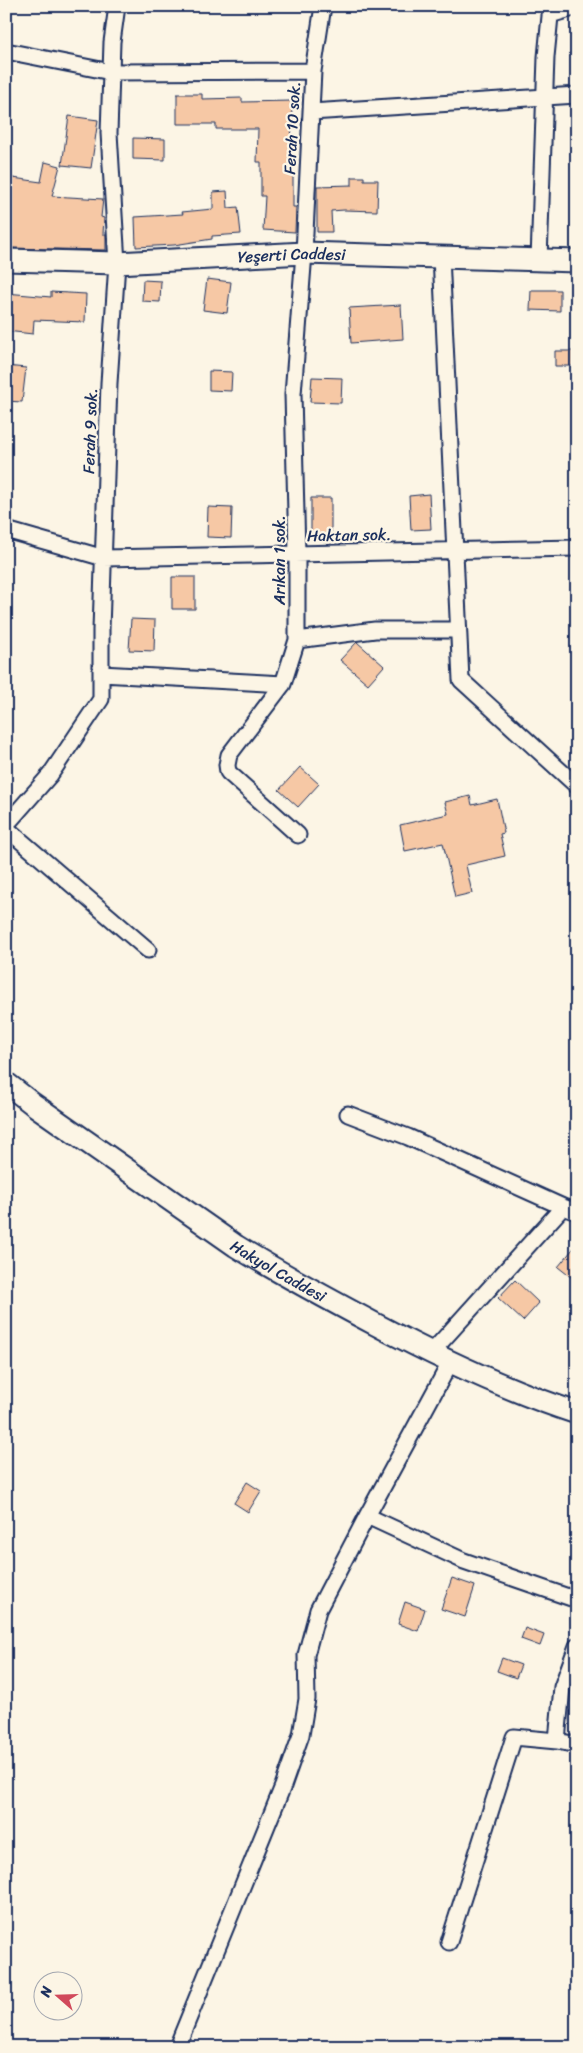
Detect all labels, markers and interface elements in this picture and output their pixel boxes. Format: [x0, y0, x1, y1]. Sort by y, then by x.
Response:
street label: Ferah 10 sok. [275, 81, 309, 175]
street label: Yeşerti Caddesi [237, 238, 347, 271]
street label: Ferah 9 sok. [74, 388, 106, 474]
street label: Arıkan 1 sok. [265, 515, 294, 606]
street label: Haktan sok. [307, 520, 391, 550]
street label: Hakyol Caddesi [224, 1231, 332, 1310]
north arrow [32, 1970, 82, 2020]
text: N [33, 1983, 60, 2001]

